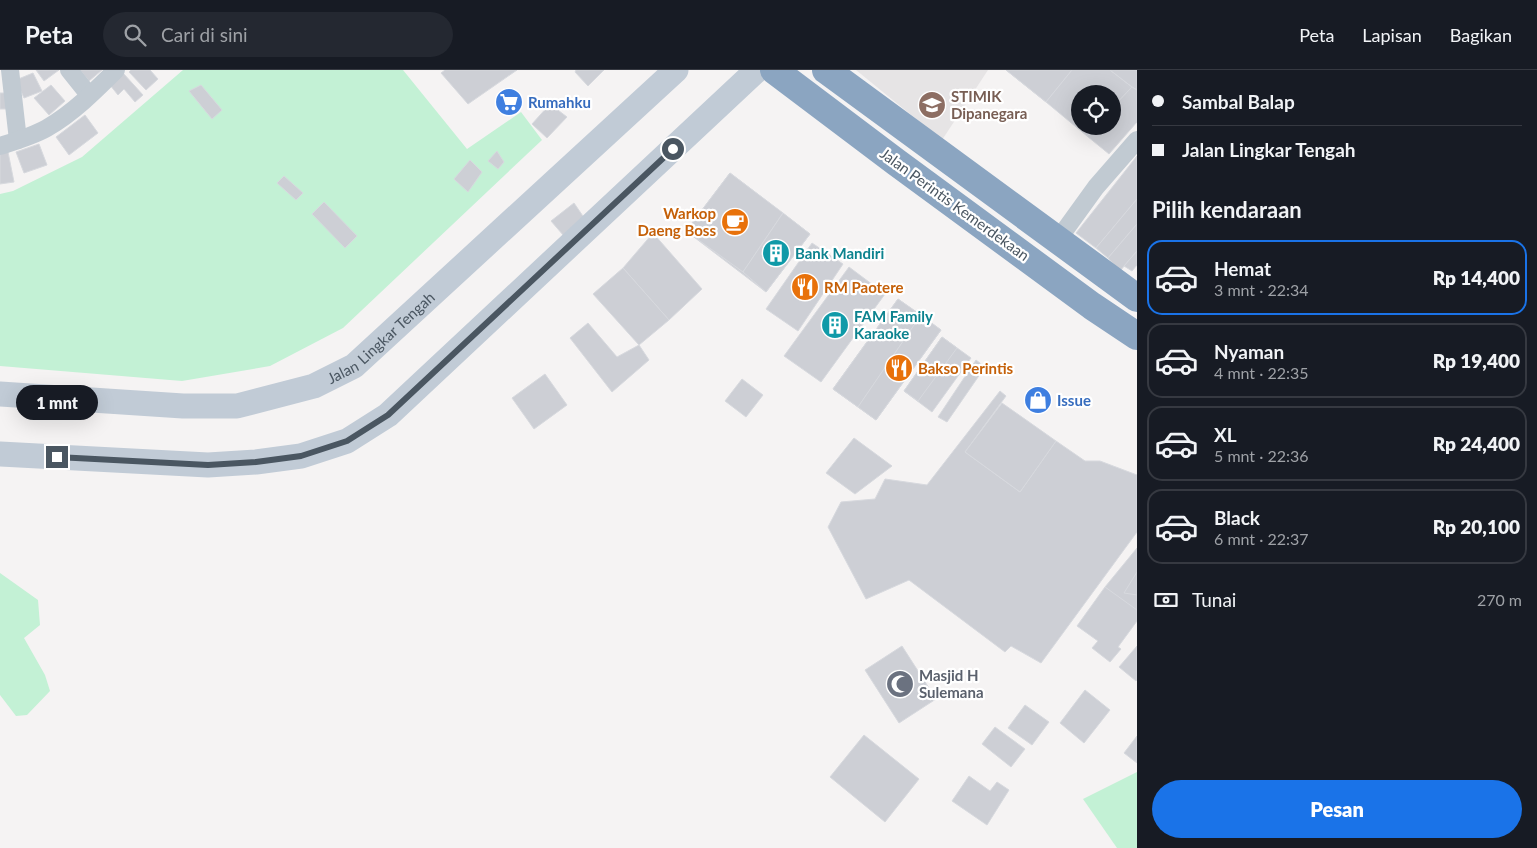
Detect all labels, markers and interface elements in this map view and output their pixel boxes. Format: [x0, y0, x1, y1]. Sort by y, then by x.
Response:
search box [103, 12, 453, 57]
text: Peta [25, 20, 73, 49]
icon: search [121, 21, 149, 49]
text: Cari di sini [161, 23, 248, 46]
text: Peta [1299, 24, 1334, 46]
text: Lapisan [1362, 24, 1422, 46]
text: Bagikan [1450, 24, 1512, 46]
map controls [1071, 85, 1121, 135]
button: locate [1071, 85, 1121, 135]
supermarket icon: Rumahku [494, 87, 524, 117]
place label: STIMIK Dipanegara [951, 87, 1027, 122]
school or university icon: STIMIK Dipanegara [917, 90, 947, 120]
text: Sambal Balap [1182, 90, 1295, 113]
place label: Rumahku [528, 93, 591, 111]
route start [662, 138, 684, 160]
text: Jalan Lingkar Tengah [1182, 138, 1356, 161]
street label: Jalan Perintis Kemerdekaan [877, 144, 1033, 264]
text: Pilih kendaraan [1152, 196, 1302, 223]
place label: Warkop Daeng Boss [638, 204, 716, 239]
cafe icon: Warkop Daeng Boss [720, 207, 750, 237]
building icon: Bank Mandiri [761, 238, 791, 268]
place label: Bank Mandiri [795, 244, 884, 262]
icon: car [1154, 255, 1199, 300]
text: Hemat [1214, 257, 1271, 280]
text: Rp 14,400 [1433, 266, 1520, 289]
restaurant icon: RM Paotere [790, 272, 820, 302]
place label: RM Paotere [824, 278, 904, 296]
text: 3 mnt · 22:34 [1214, 280, 1309, 299]
street label: Jalan Lingkar Tengah [324, 288, 438, 387]
place label: FAM Family Karaoke [854, 307, 933, 342]
building icon: FAM Family Karaoke [820, 310, 850, 340]
icon: car [1154, 338, 1199, 383]
text: Nyaman [1214, 340, 1284, 363]
text: Rp 19,400 [1433, 349, 1520, 372]
restaurant icon: Bakso Perintis [884, 353, 914, 383]
place label: Bakso Perintis [918, 359, 1014, 377]
text: 4 mnt · 22:35 [1214, 363, 1309, 382]
callout: 1 mnt [16, 384, 98, 420]
shop icon: Issue [1023, 385, 1053, 415]
place label: Issue [1057, 391, 1091, 409]
text: 1 mnt [36, 393, 78, 412]
icon: car [1154, 421, 1199, 466]
text: XL [1214, 423, 1237, 446]
text: Rp 24,400 [1433, 432, 1520, 455]
route end [46, 446, 68, 468]
text: 5 mnt · 22:36 [1214, 446, 1309, 465]
icon: car [1154, 504, 1199, 549]
text: Black [1214, 506, 1260, 529]
text: Rp 20,100 [1433, 515, 1520, 538]
text: 6 mnt · 22:37 [1214, 529, 1309, 548]
icon: cash [1152, 586, 1180, 614]
text: Tunai [1192, 588, 1236, 611]
text: 270 m [1477, 590, 1522, 609]
place label: Masjid H Sulemana [919, 666, 984, 701]
mosque icon: Masjid H Sulemana [885, 669, 915, 699]
button: Pesan [1152, 780, 1522, 838]

